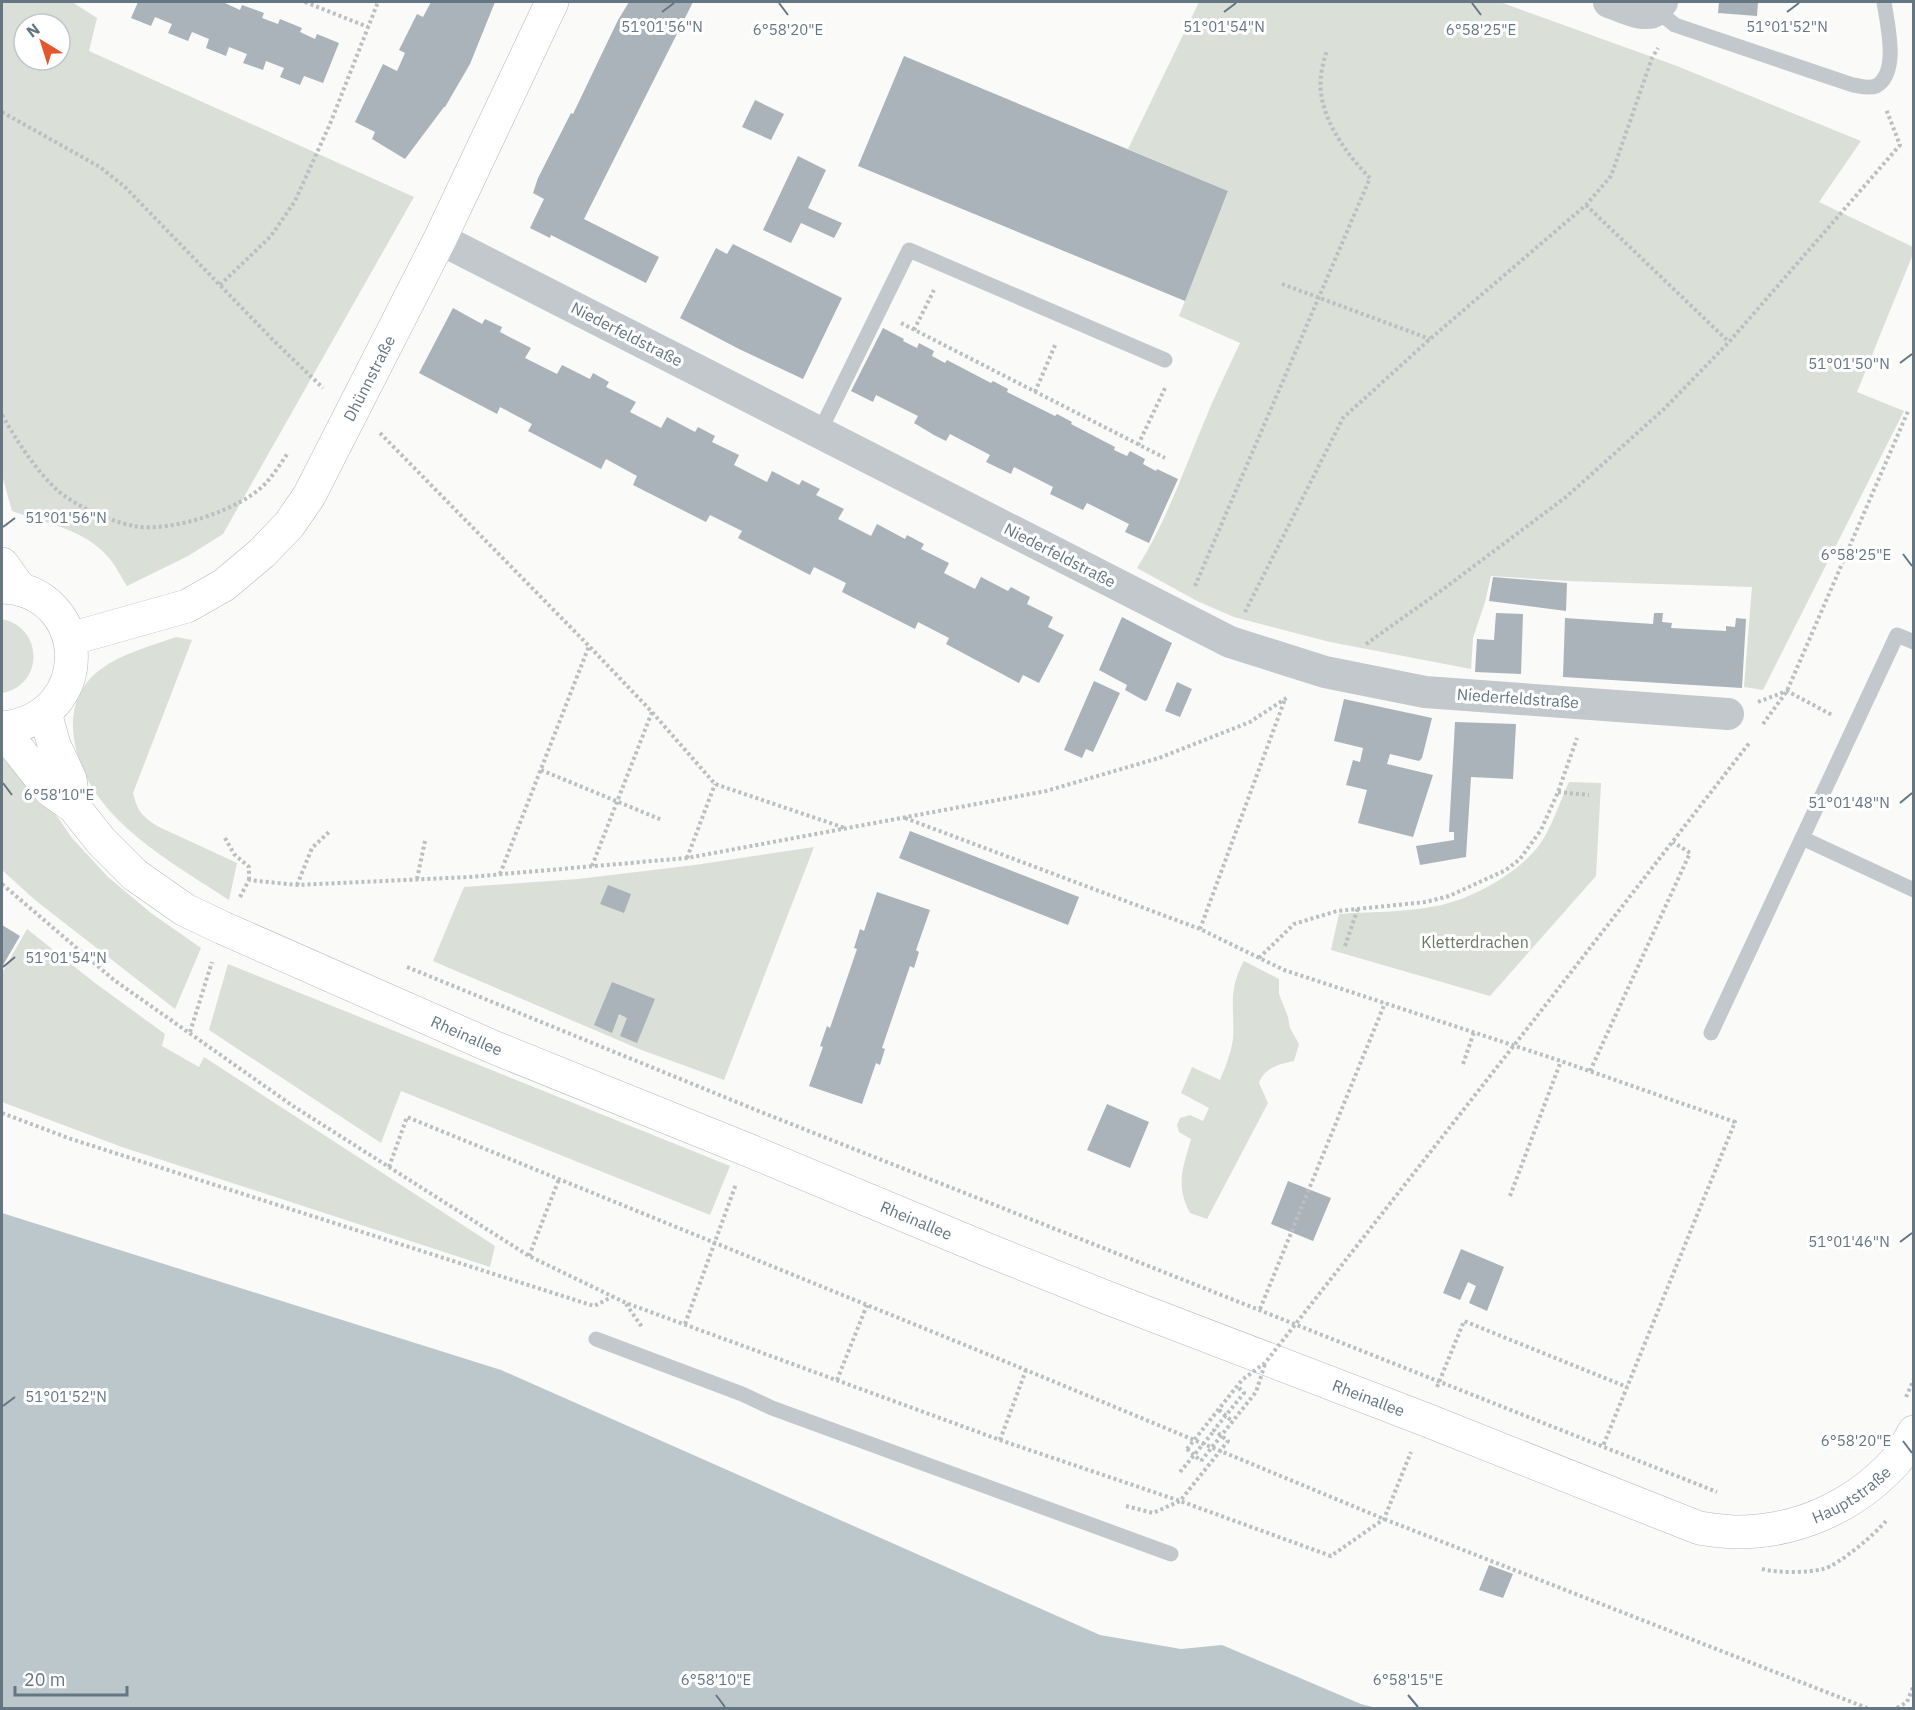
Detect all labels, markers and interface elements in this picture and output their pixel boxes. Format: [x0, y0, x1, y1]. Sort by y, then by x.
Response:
north arrow [12, 12, 72, 72]
text: 51°01'56"N [621, 17, 703, 36]
text: 51°01'54"N [1183, 17, 1265, 36]
text: 51°01'52"N [1746, 17, 1828, 36]
text: N [22, 19, 43, 42]
text: 6°58'20"E [753, 20, 823, 39]
text: 6°58'25"E [1446, 20, 1516, 39]
street label: Niederfeldstraße [568, 297, 686, 371]
street label: Dhünnstraße [339, 332, 399, 425]
text: 51°01'50"N [1808, 354, 1890, 373]
text: 51°01'56"N [25, 508, 107, 527]
street label: Niederfeldstraße [1001, 518, 1119, 592]
text: 6°58'25"E [1821, 545, 1891, 564]
street label: Niederfeldstraße [1456, 684, 1580, 712]
text: 6°58'10"E [24, 785, 94, 804]
text: 51°01'48"N [1808, 793, 1890, 812]
park label: Kletterdrachen [1421, 932, 1529, 952]
text: 51°01'54"N [25, 948, 107, 967]
street label: Rheinallee [428, 1011, 506, 1060]
street label: Rheinallee [877, 1196, 955, 1244]
text: 51°01'46"N [1808, 1232, 1890, 1251]
street label: Rheinallee [1330, 1375, 1408, 1421]
text: 51°01'52"N [25, 1387, 107, 1406]
text: 6°58'20"E [1821, 1431, 1891, 1450]
street label: Hauptstraße [1809, 1462, 1895, 1527]
scale bar [15, 1659, 128, 1697]
text: 20 m [24, 1668, 66, 1691]
text: 6°58'10"E [681, 1670, 751, 1689]
text: 6°58'15"E [1373, 1670, 1443, 1689]

